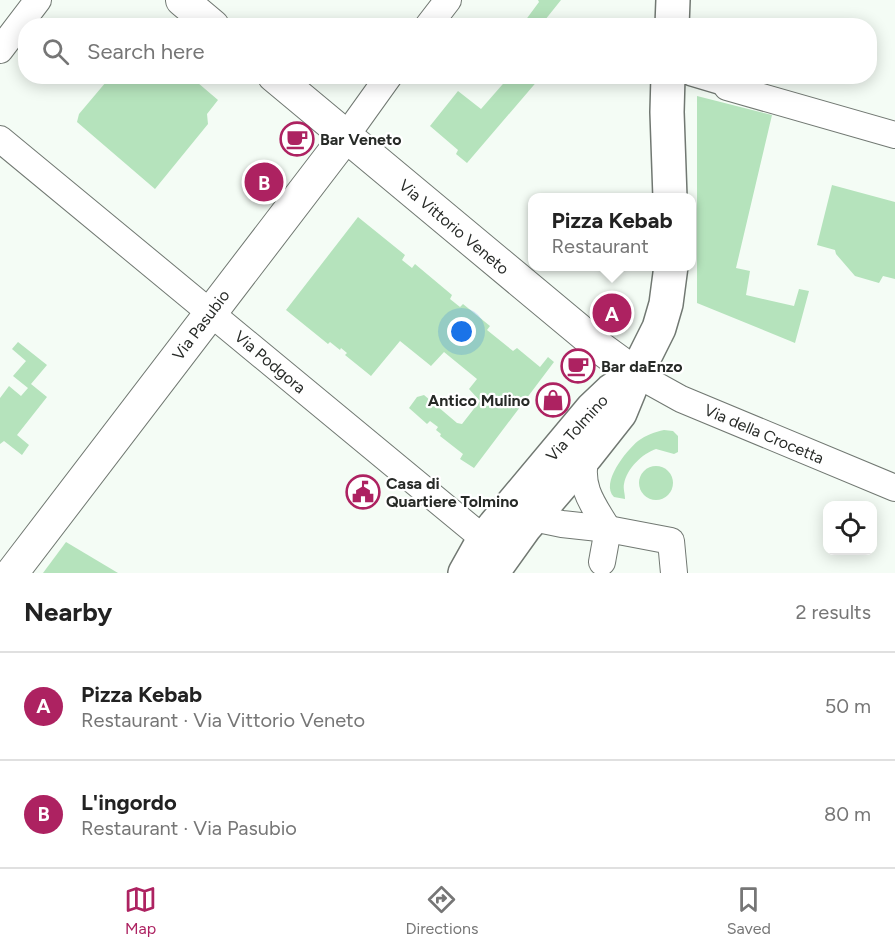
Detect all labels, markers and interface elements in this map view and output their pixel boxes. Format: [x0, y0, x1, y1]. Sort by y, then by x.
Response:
search box [18, 18, 877, 84]
icon: search [39, 35, 72, 68]
text: Search here [87, 38, 205, 65]
cafe icon: Bar Veneto [279, 121, 315, 157]
place label: Bar Veneto [320, 130, 402, 149]
pin: B [244, 160, 284, 204]
street label: Via Vittorio Veneto [395, 176, 513, 278]
popup [528, 193, 696, 271]
text: Pizza Kebab [551, 207, 673, 234]
text: Restaurant [551, 234, 649, 258]
street label: Via Pasubio [168, 286, 234, 364]
pin: A [592, 290, 632, 336]
your location [447, 317, 476, 346]
street label: Via Podgora [231, 327, 309, 397]
cafe icon: Bar daEnzo [560, 348, 596, 384]
place label: Bar daEnzo [601, 357, 683, 376]
shop icon: Antico Mulino [535, 382, 571, 418]
place label: Antico Mulino [428, 391, 530, 410]
street label: Via Tolmino [542, 391, 612, 465]
street label: Via della Crocetta [701, 400, 827, 468]
public building icon: Casa di Quartiere Tolmino [345, 474, 381, 510]
place label: Casa di Quartiere Tolmino [386, 474, 519, 511]
map controls [823, 501, 877, 555]
button: locate [823, 501, 877, 555]
text: Nearby [24, 596, 112, 628]
text: 2 results [795, 600, 871, 624]
text: Pizza Kebab [81, 681, 202, 708]
text: A [36, 694, 51, 718]
text: 50 m [825, 694, 871, 718]
text: Restaurant · Via Vittorio Veneto [81, 708, 365, 732]
text: L'ingordo [81, 789, 177, 816]
text: B [37, 802, 50, 826]
text: 80 m [824, 802, 871, 826]
text: Restaurant · Via Pasubio [81, 816, 297, 840]
tab: Map [124, 883, 157, 938]
tab: Directions [405, 883, 478, 938]
tab: Saved [727, 883, 771, 938]

